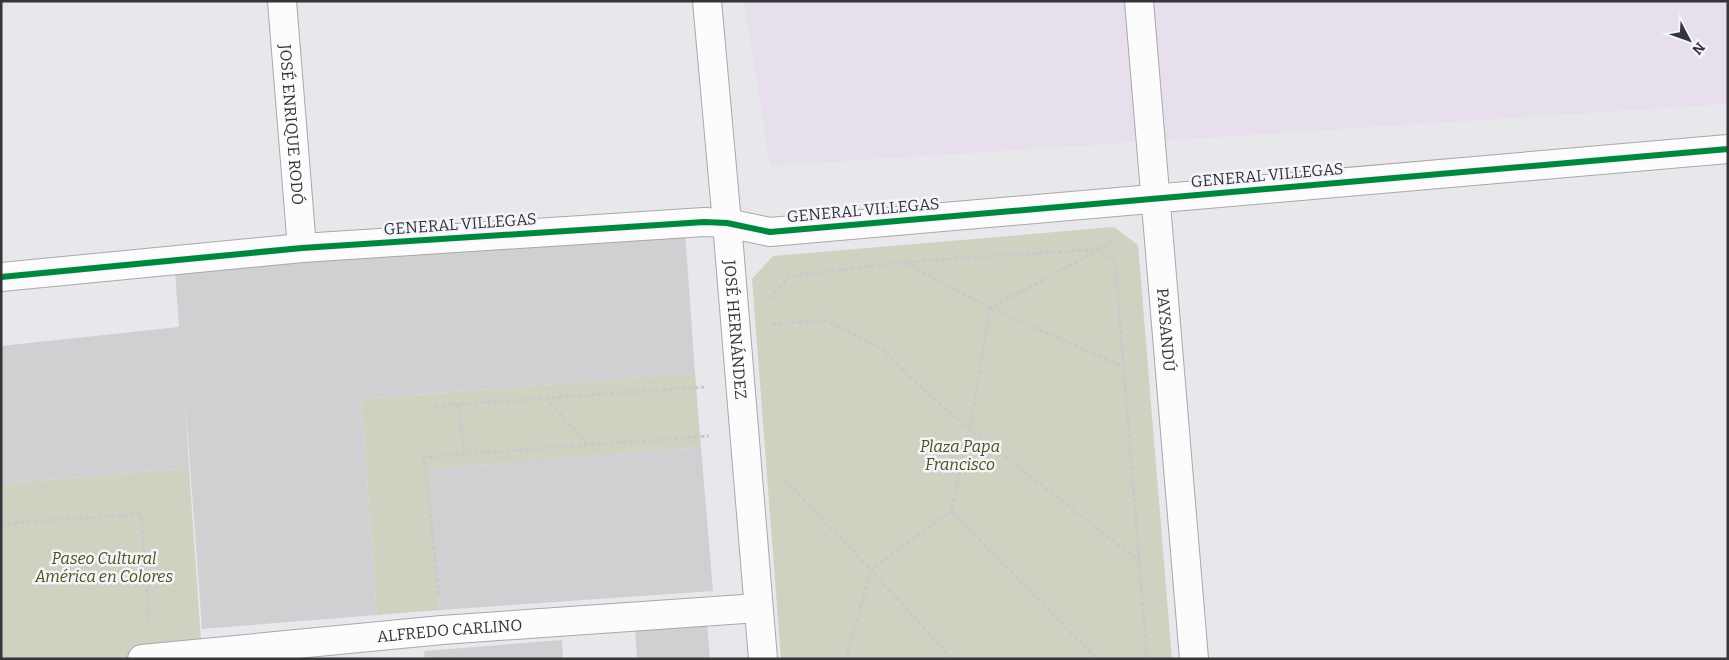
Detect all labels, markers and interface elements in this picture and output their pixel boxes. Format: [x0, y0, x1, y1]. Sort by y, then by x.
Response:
north arrow [1664, 15, 1714, 65]
text: N [1688, 39, 1708, 58]
street label: JOSÉ ENRIQUE RODÓ [276, 43, 309, 206]
street label: GENERAL VILLEGAS [1190, 159, 1344, 191]
street label: GENERAL VILLEGAS [786, 194, 940, 226]
street label: GENERAL VILLEGAS [383, 209, 537, 239]
street label: JOSÉ HERNÁNDEZ [721, 258, 751, 400]
street label: PAYSANDÚ [1154, 287, 1180, 373]
park label: Plaza Papa Francisco [920, 437, 1000, 474]
park label: Paseo Cultural América en Colores [34, 549, 173, 586]
street label: ALFREDO CARLINO [376, 615, 523, 646]

